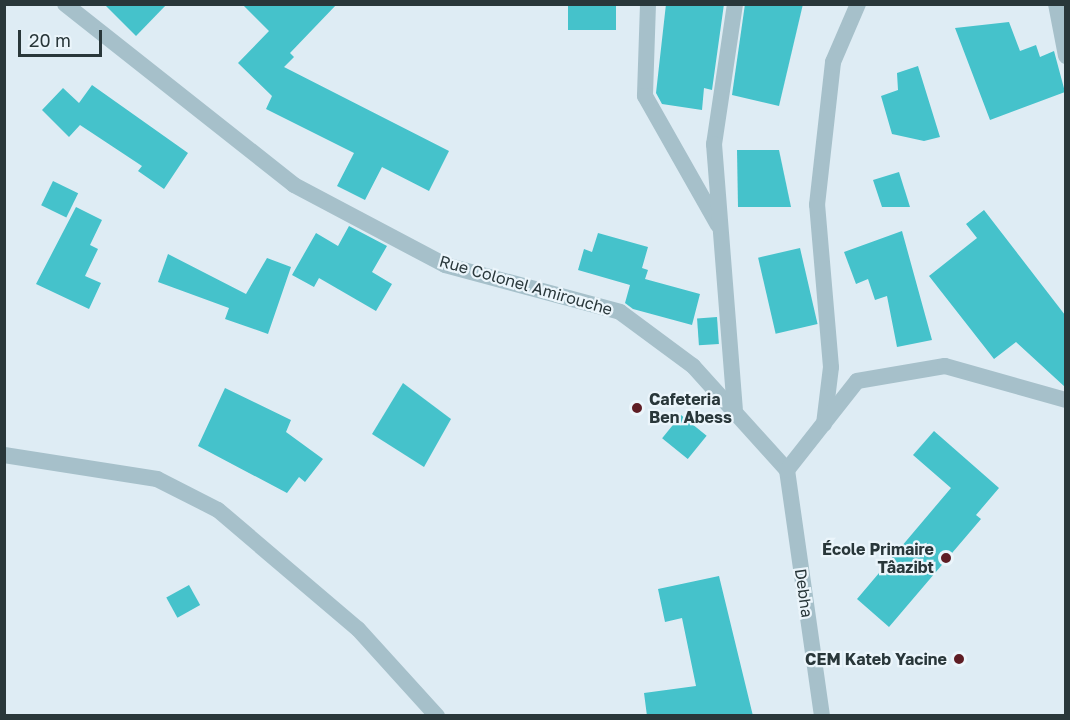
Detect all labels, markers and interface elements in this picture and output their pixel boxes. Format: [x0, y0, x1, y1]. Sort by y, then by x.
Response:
scale bar [21, 18, 105, 56]
text: 20 m [29, 29, 71, 51]
street label: Rue Colonel Amirouche [437, 251, 615, 319]
place label: Cafeteria Ben Abess [649, 389, 732, 427]
marker: Cafeteria Ben Abess [630, 401, 644, 415]
place label: École Primaire Tâazibt [822, 539, 934, 577]
marker: École Primaire Tâazibt [939, 551, 953, 565]
street label: Debha [791, 567, 817, 619]
place label: CEM Kateb Yacine [805, 649, 947, 669]
marker: CEM Kateb Yacine [952, 652, 966, 666]

